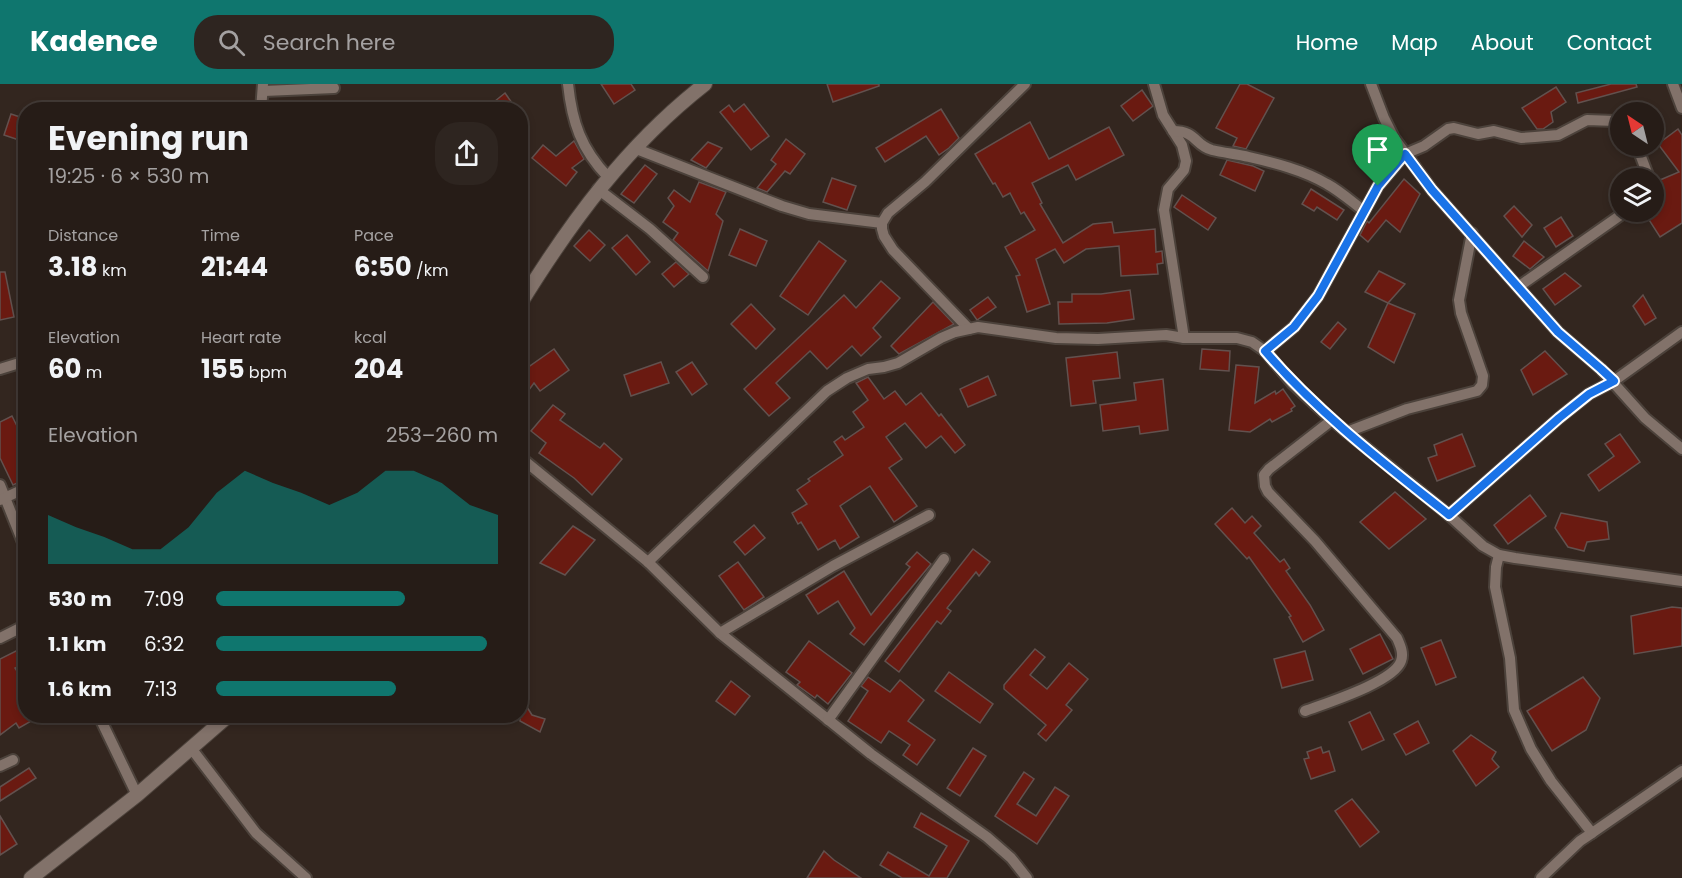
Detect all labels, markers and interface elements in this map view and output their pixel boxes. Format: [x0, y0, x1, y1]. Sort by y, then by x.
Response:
search box [194, 15, 614, 69]
text: Kadence [30, 22, 158, 61]
icon: search [215, 26, 248, 59]
text: Search here [263, 27, 395, 58]
text: Home [1296, 28, 1358, 57]
text: Map [1391, 28, 1438, 57]
text: About [1471, 28, 1534, 57]
text: Contact [1567, 28, 1652, 57]
north arrow [1610, 102, 1664, 156]
map controls [1610, 102, 1664, 222]
text: Evening run [48, 115, 249, 162]
button: share [435, 122, 498, 185]
pin [1352, 124, 1403, 186]
icon: arrive [1361, 133, 1394, 166]
text: 19:25 · 6 × 530 m [48, 162, 209, 190]
button: layers [1610, 168, 1664, 222]
text: Distance [48, 224, 118, 247]
text: Time [201, 224, 240, 247]
text: Pace [354, 224, 394, 247]
text: 3.18 [48, 249, 98, 285]
text: 21:44 [201, 249, 268, 285]
text: 6:50 [354, 249, 412, 285]
text: km [98, 259, 127, 282]
text: /km [412, 259, 448, 282]
text: Elevation [48, 326, 120, 349]
text: Heart rate [201, 326, 281, 349]
text: kcal [354, 326, 387, 349]
text: 60 [48, 351, 82, 387]
text: 155 [201, 351, 245, 387]
text: 204 [354, 351, 403, 387]
text: m [82, 361, 102, 384]
text: bpm [245, 361, 287, 384]
text: Elevation [48, 421, 138, 449]
text: 253–260 m [386, 421, 498, 449]
text: 530 m [48, 585, 112, 613]
text: 7:09 [144, 585, 184, 613]
text: 1.1 km [48, 630, 106, 658]
text: 6:32 [144, 630, 184, 658]
text: 1.6 km [48, 675, 112, 703]
text: 7:13 [144, 675, 177, 703]

